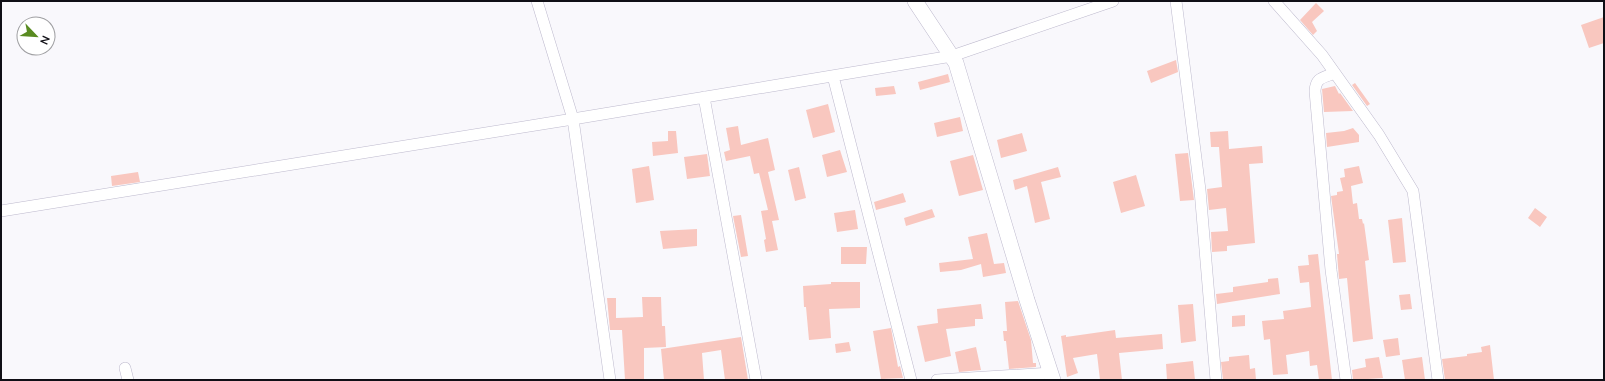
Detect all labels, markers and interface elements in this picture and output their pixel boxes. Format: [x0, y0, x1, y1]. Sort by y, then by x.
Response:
north arrow [16, 16, 56, 56]
text: N [37, 34, 53, 47]

